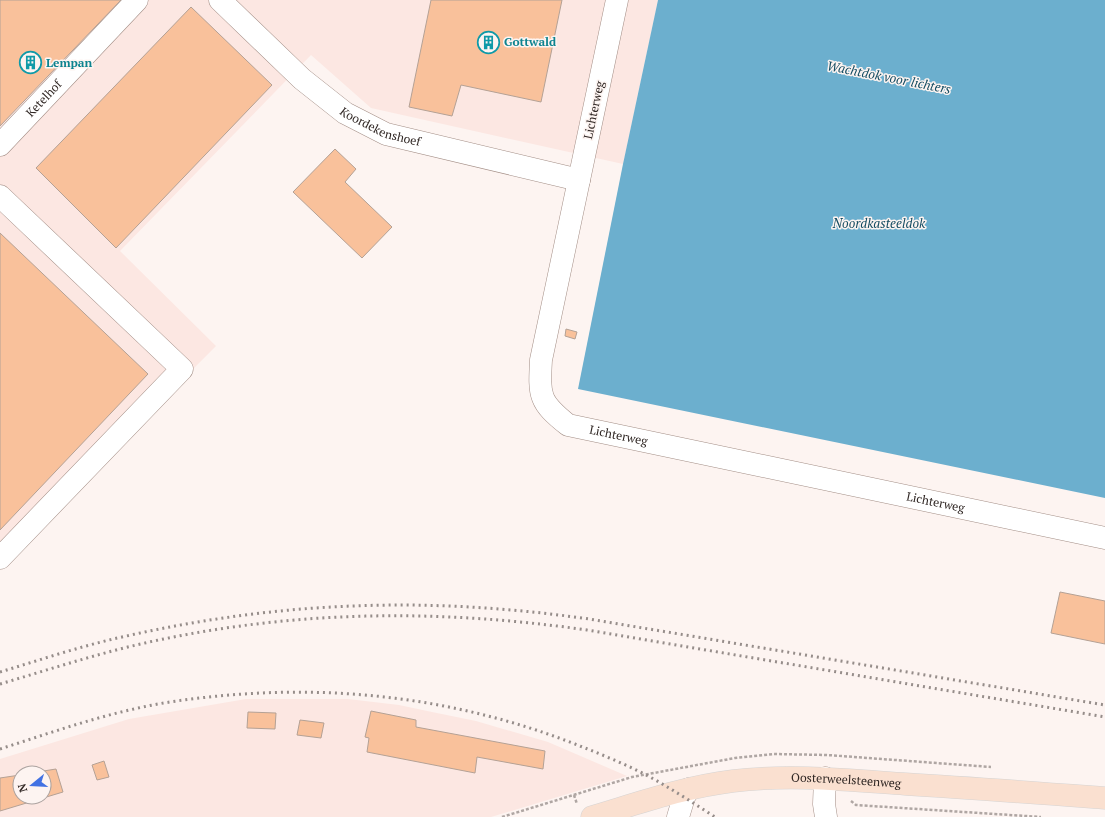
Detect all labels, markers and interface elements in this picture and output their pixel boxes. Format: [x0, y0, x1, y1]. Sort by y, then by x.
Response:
building icon: Gottwald [475, 29, 501, 55]
place label: Gottwald [504, 34, 557, 49]
building icon: Lempan [17, 50, 43, 76]
place label: Lempan [46, 55, 93, 70]
water label: Wachtdok voor lichters [825, 56, 953, 98]
street label: Ketelhof [23, 76, 65, 120]
street label: Lichterweg [580, 79, 607, 140]
street label: Koordekenshoef [337, 104, 423, 149]
water label: Noordkasteeldok [832, 214, 926, 232]
street label: Lichterweg [588, 422, 650, 449]
street label: Lichterweg [905, 488, 967, 515]
north arrow [12, 765, 52, 805]
street label: Oosterweelsteenweg [791, 770, 902, 791]
text: N [14, 781, 30, 794]

